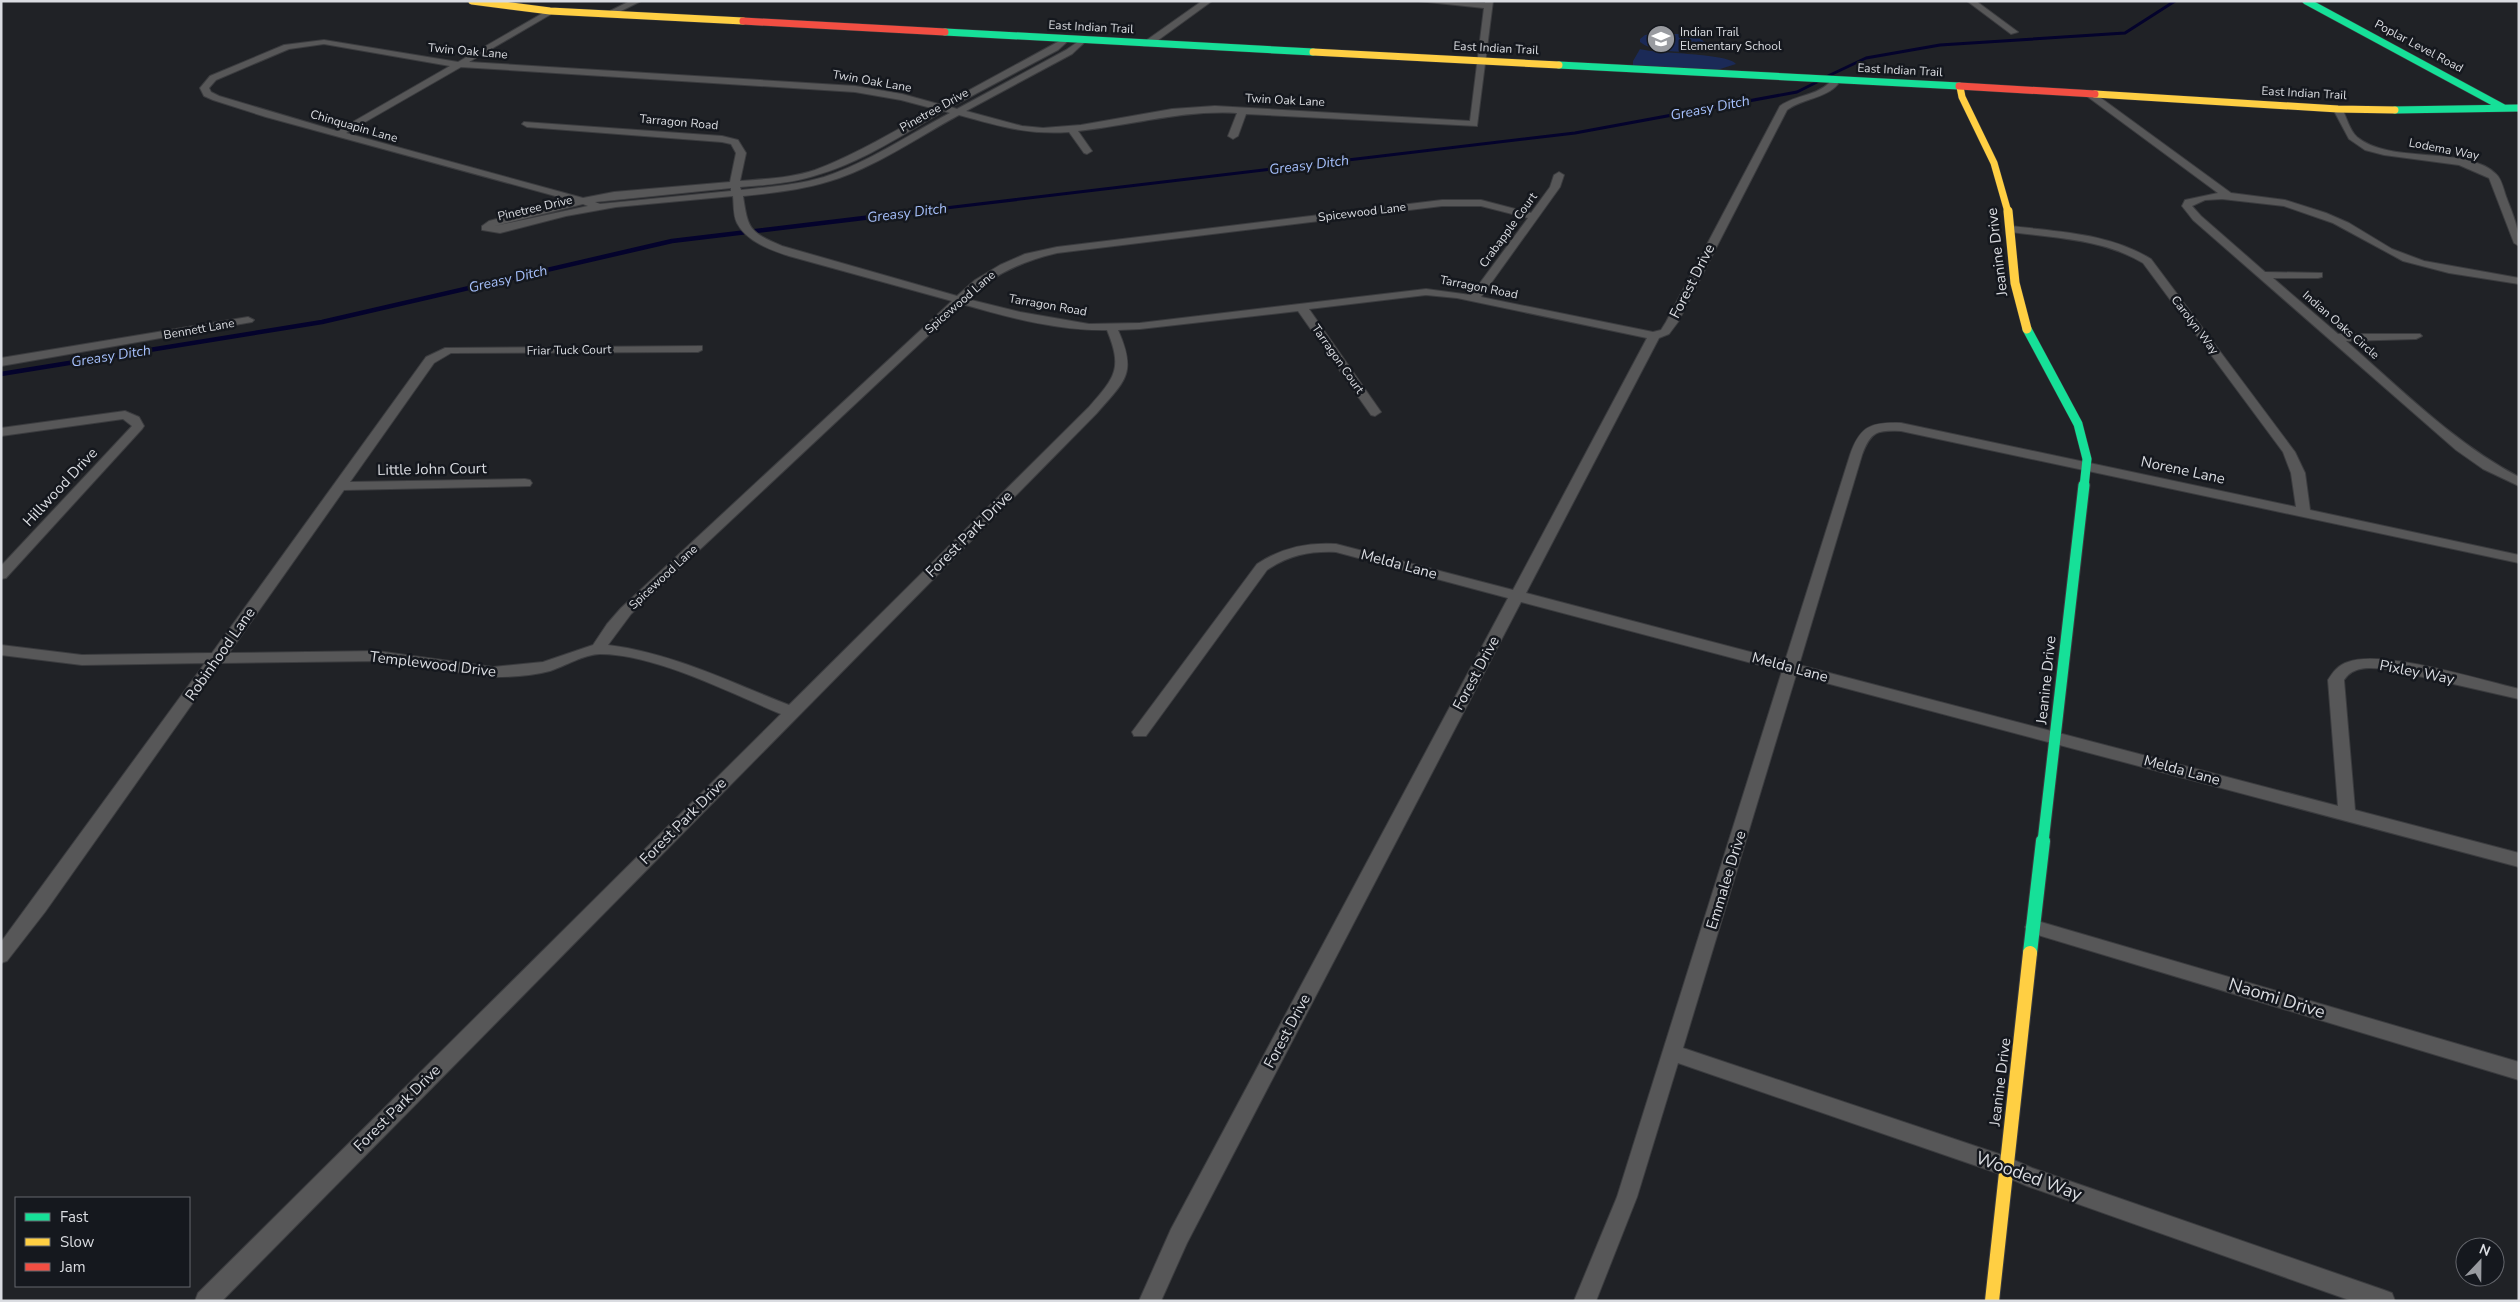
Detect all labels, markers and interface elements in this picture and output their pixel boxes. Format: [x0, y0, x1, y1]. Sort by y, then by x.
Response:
street label: Poplar Level Road [2372, 16, 2466, 76]
street label: East Indian Trail [1048, 17, 1135, 37]
school or university icon: Indian Trail Elementary School [1646, 24, 1676, 54]
place label: Indian Trail Elementary School [1680, 24, 1782, 54]
street label: East Indian Trail [1453, 38, 1540, 58]
street label: Twin Oak Lane [427, 40, 509, 62]
street label: East Indian Trail [1857, 60, 1944, 80]
street label: Twin Oak Lane [831, 66, 913, 96]
street label: East Indian Trail [2261, 83, 2348, 103]
street label: Pinetree Drive [897, 85, 971, 135]
street label: Twin Oak Lane [1245, 90, 1325, 110]
water label: Greasy Ditch [1669, 91, 1751, 125]
street label: Chinquapin Lane [308, 106, 400, 146]
street label: Tarragon Road [639, 111, 719, 133]
street label: Lodema Way [2408, 134, 2481, 164]
water label: Greasy Ditch [1268, 151, 1350, 179]
street label: Crabapple Court [1475, 189, 1541, 271]
street label: Pinetree Drive [496, 192, 574, 224]
water label: Greasy Ditch [866, 199, 948, 227]
street label: Spicewood Lane [1317, 199, 1407, 225]
street label: Jeanine Drive [1982, 207, 2012, 298]
street label: Forest Drive [1665, 240, 1719, 322]
water label: Greasy Ditch [467, 261, 549, 297]
street label: Spicewood Lane [921, 267, 999, 337]
street label: Tarragon Road [1439, 272, 1519, 302]
street label: Indian Oaks Circle [2299, 287, 2383, 363]
street label: Tarragon Road [1008, 290, 1088, 320]
street label: Carolyn Way [2168, 292, 2223, 358]
street label: Bennett Lane [162, 315, 236, 343]
street label: Tarragon Court [1308, 321, 1368, 397]
water label: Greasy Ditch [70, 340, 152, 372]
street label: Friar Tuck Court [526, 341, 612, 359]
street label: Hillwood Drive [18, 443, 102, 531]
street label: Norene Lane [2139, 451, 2227, 489]
street label: Little John Court [377, 458, 488, 480]
street label: Forest Park Drive [921, 486, 1017, 582]
street label: Spicewood Lane [625, 541, 701, 613]
street label: Melda Lane [1359, 544, 1439, 584]
street label: Robinhood Lane [180, 603, 260, 705]
street label: Forest Drive [1448, 632, 1504, 714]
street label: Jeanine Drive [2031, 635, 2061, 726]
street label: Templewood Drive [369, 646, 497, 682]
street label: Melda Lane [1750, 647, 1830, 687]
street label: Pixley Way [2378, 655, 2456, 689]
street label: Melda Lane [2142, 750, 2222, 790]
street label: Forest Park Drive [635, 773, 731, 869]
street label: Emmalee Drive [1702, 828, 1750, 932]
street label: Naomi Drive [2226, 972, 2328, 1024]
street label: Forest Drive [1259, 990, 1315, 1072]
street label: Jeanine Drive [1985, 1037, 2015, 1128]
street label: Forest Park Drive [349, 1060, 445, 1156]
street label: Wooded Way [1973, 1146, 2086, 1207]
legend [15, 1197, 190, 1287]
text: Fast [60, 1207, 89, 1227]
text: Slow [60, 1232, 95, 1252]
north arrow [2455, 1237, 2505, 1287]
text: N [2476, 1240, 2493, 1261]
text: Jam [59, 1257, 86, 1277]

